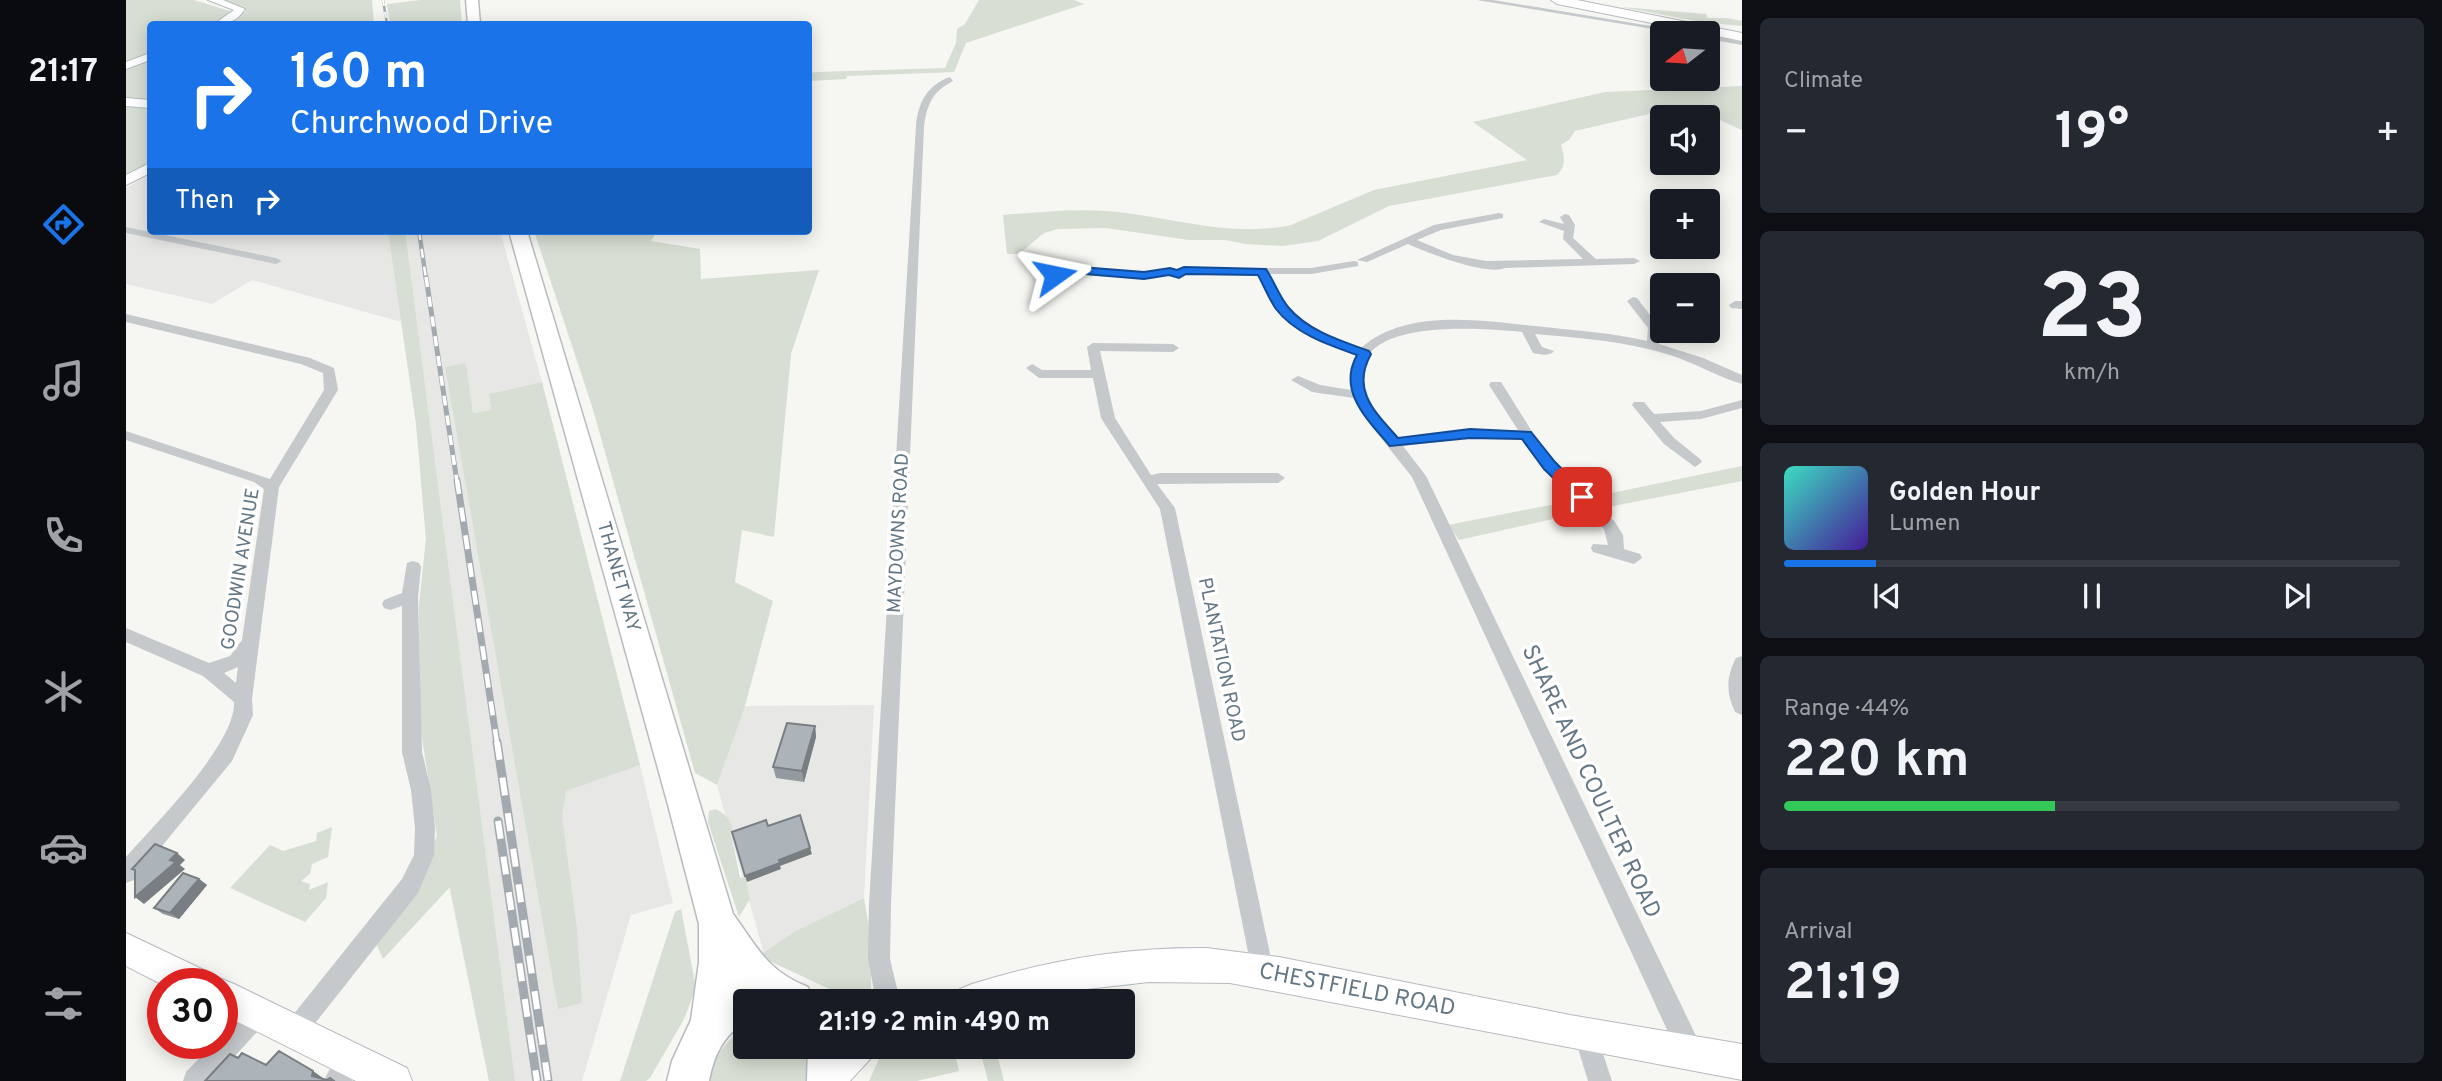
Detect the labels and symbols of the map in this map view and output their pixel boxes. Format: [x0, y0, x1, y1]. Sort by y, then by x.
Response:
north arrow [1650, 21, 1720, 91]
position arrow [1018, 238, 1092, 312]
street label: MAYDOWNS ROAD [883, 452, 915, 614]
pin [1552, 467, 1612, 527]
street label: GOODWIN AVENUE [216, 486, 266, 652]
street label: THANET WAY [591, 519, 645, 635]
street label: PLANTATION ROAD [1192, 576, 1250, 744]
street label: SHARE AND COULTER ROAD [1514, 641, 1666, 923]
street label: CHESTFIELD ROAD [1256, 958, 1458, 1024]
speed limit sign: 30 [147, 968, 238, 1059]

